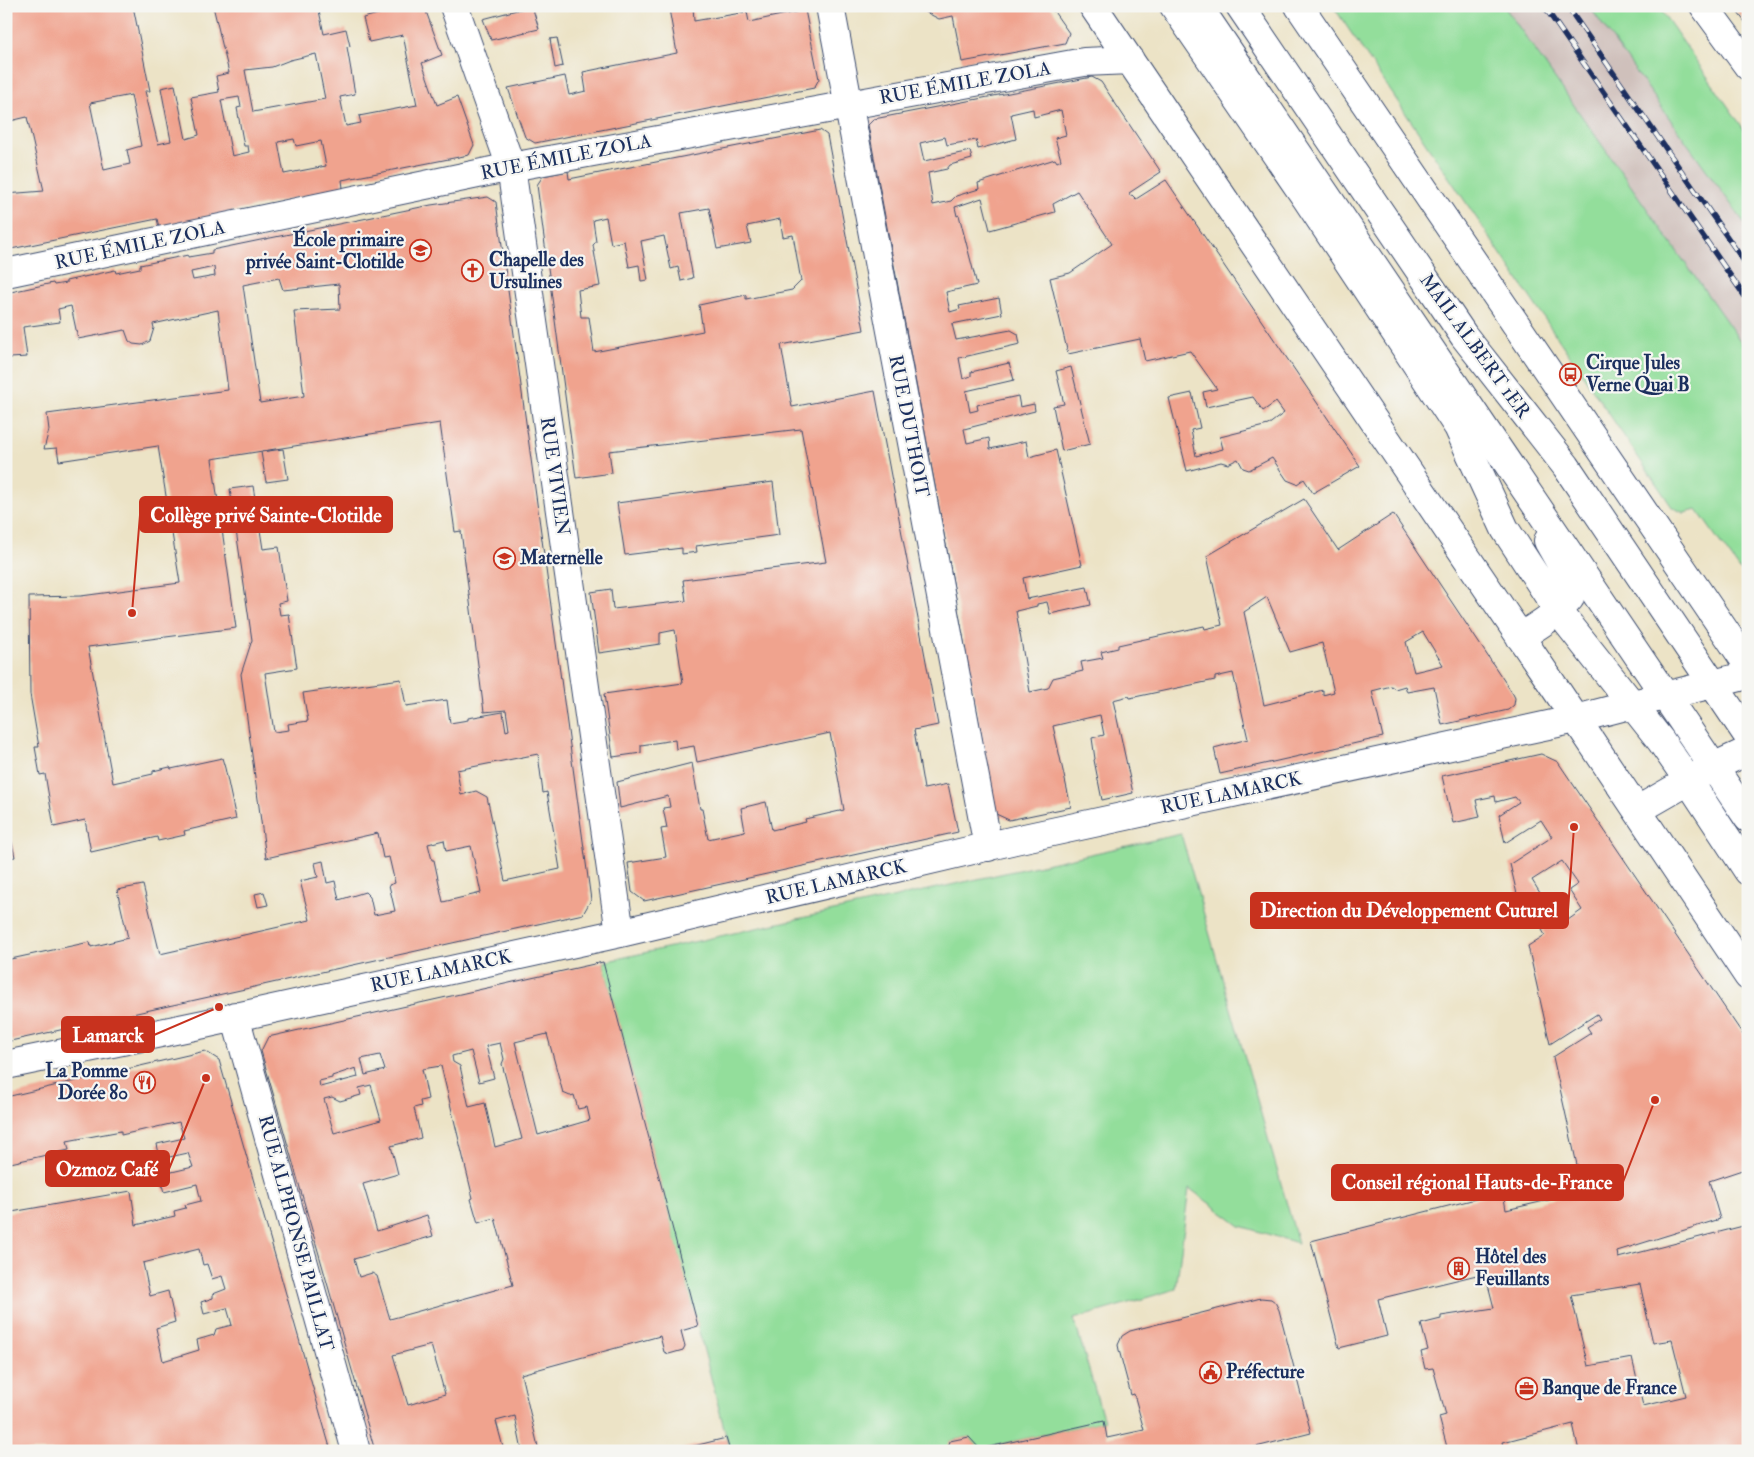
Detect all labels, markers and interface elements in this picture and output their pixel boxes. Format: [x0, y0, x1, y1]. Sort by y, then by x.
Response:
street label: RUE ÉMILE ZOLA [877, 54, 1053, 110]
street label: RUE ÉMILE ZOLA [478, 127, 654, 185]
street label: RUE ÉMILE ZOLA [52, 213, 227, 275]
place label: École primaire privée Saint-Clotilde [245, 226, 404, 275]
school or university icon: École primaire privée Saint-Clotilde [408, 239, 432, 263]
place label: Chapelle des Ursulines [489, 248, 584, 294]
church icon: Chapelle des Ursulines [461, 259, 485, 283]
street label: MAIL ALBERT 1ER [1414, 269, 1536, 423]
place label: Cirque Jules Verne Quai B [1585, 351, 1690, 397]
street label: RUE DUTHOIT [883, 353, 935, 499]
bus stop icon: Cirque Jules Verne Quai B [1558, 362, 1582, 386]
street label: RUE VIVIEN [535, 415, 575, 537]
callout: Collège privé Sainte-Clotilde [140, 497, 392, 532]
text: Collège privé Sainte-Clotilde [150, 503, 382, 529]
school or university icon: Maternelle [492, 546, 516, 570]
place label: Maternelle [519, 546, 603, 570]
street label: RUE LAMARCK [1158, 766, 1305, 820]
street label: RUE LAMARCK [763, 854, 909, 910]
callout: Direction du Développement Cuturel [1251, 893, 1568, 928]
text: Direction du Développement Cuturel [1260, 898, 1559, 924]
street label: RUE LAMARCK [368, 944, 515, 998]
callout: Lamarck [62, 1017, 154, 1052]
text: Lamarck [72, 1023, 144, 1048]
place label: La Pomme Dorée 80 [45, 1059, 128, 1105]
restaurant icon: La Pomme Dorée 80 [132, 1070, 156, 1094]
street label: RUE ALPHONSE PAILLAT [253, 1112, 339, 1354]
callout: Ozmoz Café [46, 1151, 169, 1186]
text: Ozmoz Café [56, 1157, 159, 1182]
callout: Conseil régional Hauts-de-France [1332, 1165, 1623, 1200]
text: Conseil régional Hauts-de-France [1342, 1170, 1613, 1196]
place label: Hôtel des Feuillants [1475, 1245, 1550, 1291]
building icon: Hôtel des Feuillants [1447, 1256, 1471, 1280]
public building icon: Préfecture [1198, 1360, 1222, 1384]
place label: Préfecture [1226, 1360, 1305, 1384]
office icon: Banque de France [1514, 1376, 1538, 1400]
place label: Banque de France [1542, 1376, 1677, 1401]

